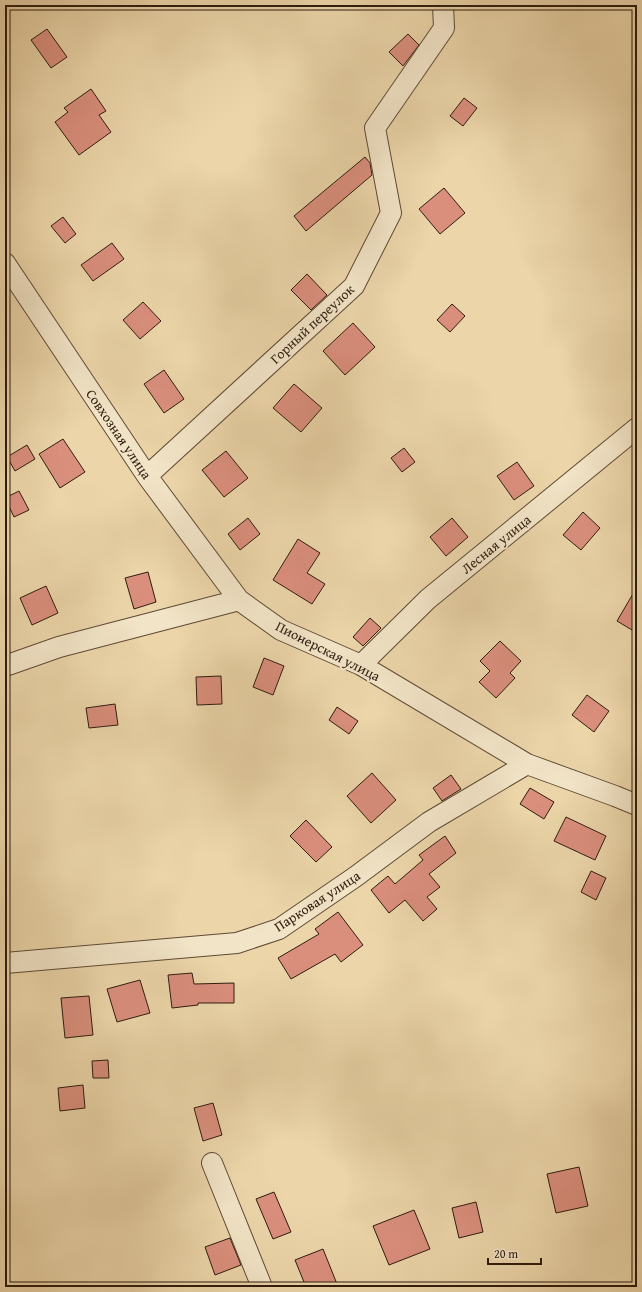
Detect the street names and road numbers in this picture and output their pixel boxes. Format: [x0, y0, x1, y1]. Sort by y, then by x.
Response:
street label: Горный переулок [265, 279, 359, 368]
street label: Совхозная улица [81, 385, 157, 483]
street label: Лесная улица [457, 509, 535, 578]
street label: Пионерская улица [272, 616, 384, 686]
street label: Парковая улица [270, 865, 364, 936]

